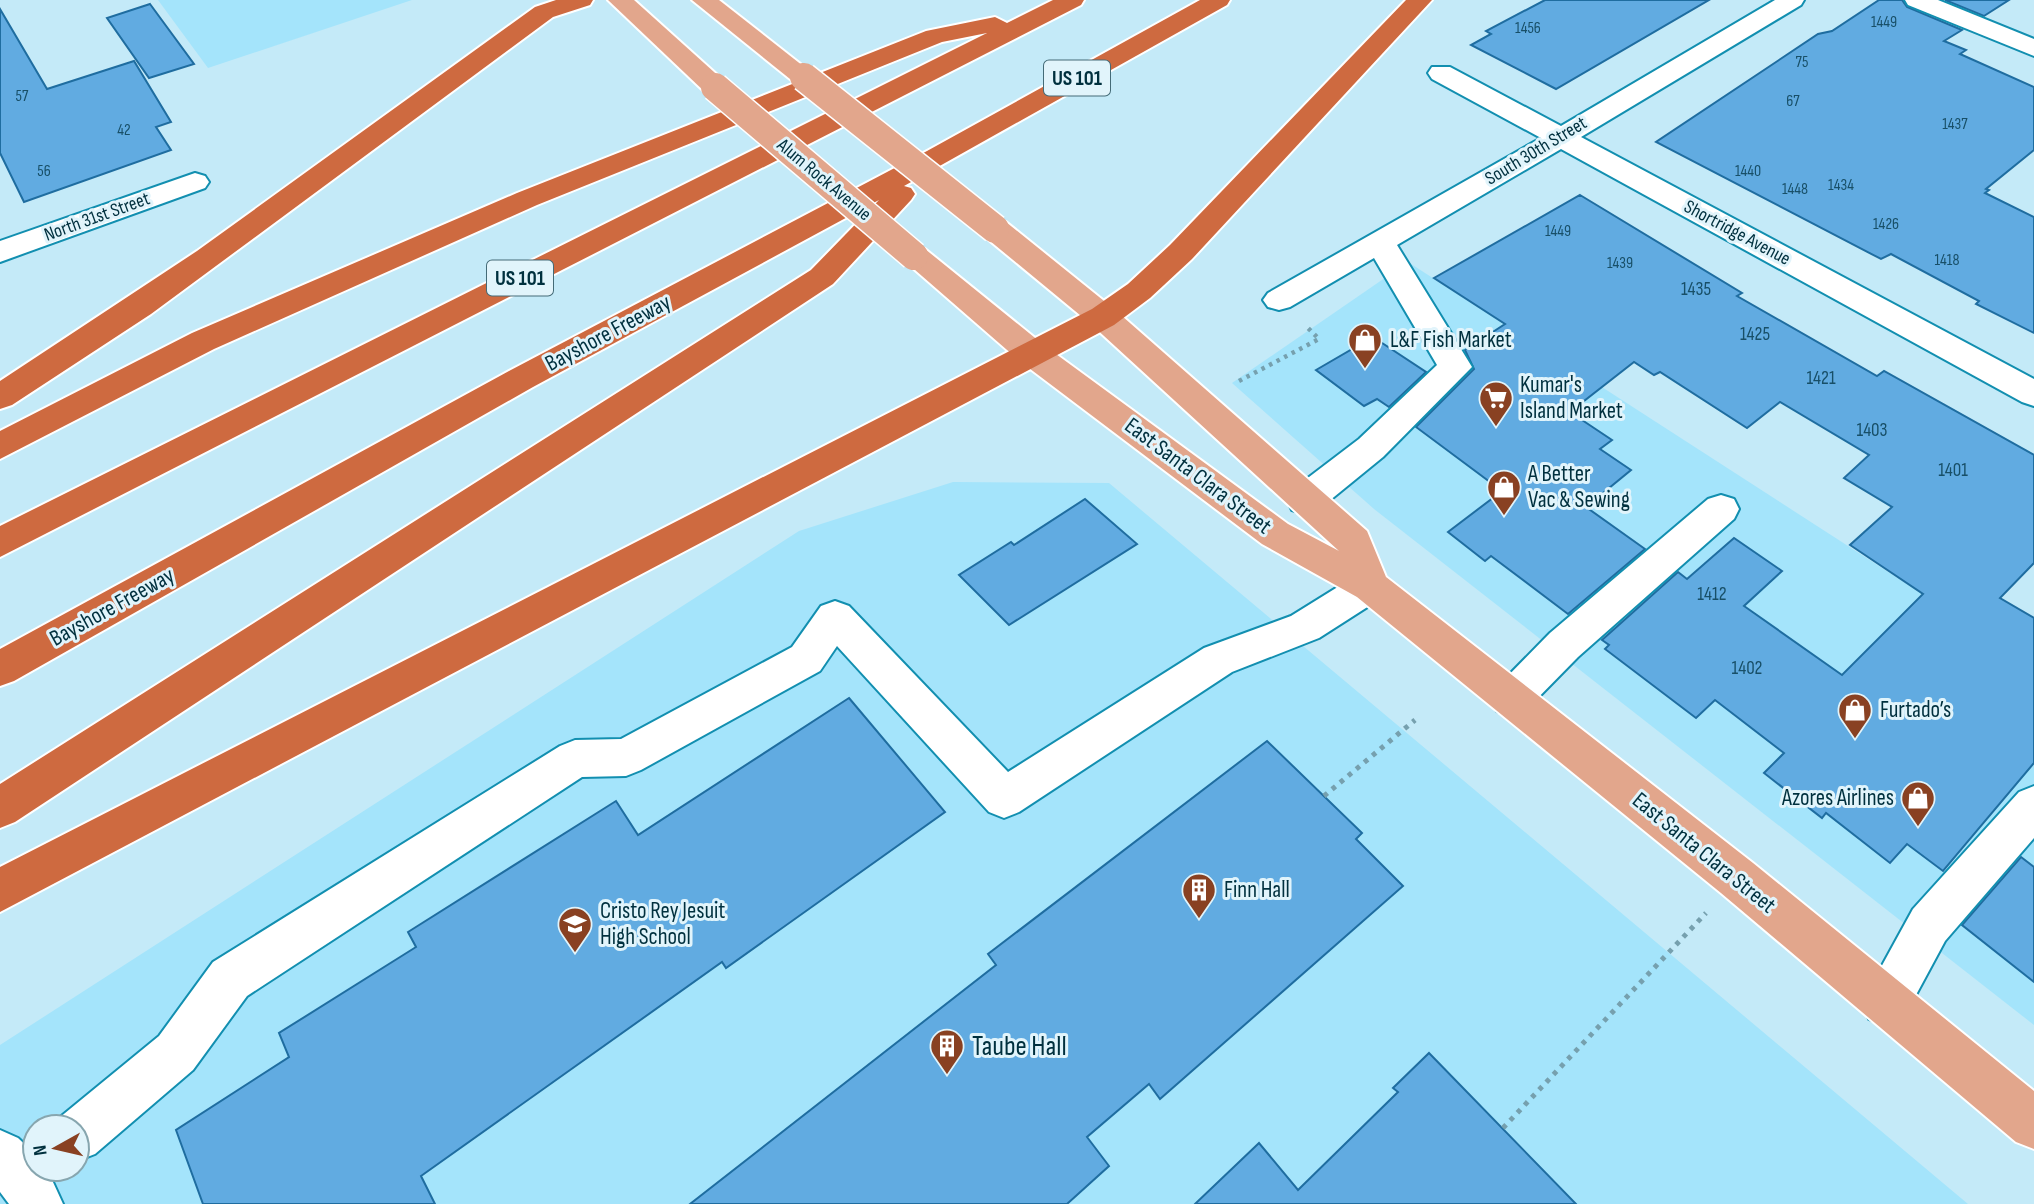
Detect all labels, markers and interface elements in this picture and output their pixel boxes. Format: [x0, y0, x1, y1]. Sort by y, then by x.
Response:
house number: 1449 [1871, 13, 1897, 32]
house number: 1456 [1515, 19, 1541, 38]
house number: 75 [1796, 53, 1808, 72]
road number: US 101 [1044, 60, 1110, 96]
house number: 57 [16, 87, 29, 106]
house number: 67 [1786, 92, 1800, 111]
street label: South 30th Street [1481, 112, 1591, 190]
house number: 1437 [1942, 115, 1968, 134]
house number: 42 [117, 121, 131, 140]
street label: Alum Rock Avenue [771, 133, 876, 226]
house number: 56 [37, 162, 51, 181]
house number: 1440 [1735, 162, 1761, 181]
house number: 1434 [1828, 176, 1854, 195]
house number: 1448 [1782, 180, 1808, 199]
street label: North 31st Street [41, 187, 153, 247]
street label: Shortridge Avenue [1680, 195, 1794, 271]
house number: 1426 [1873, 215, 1899, 234]
house number: 1449 [1545, 222, 1571, 241]
house number: 1418 [1935, 251, 1959, 270]
house number: 1439 [1607, 254, 1633, 273]
road number: US 101 [487, 260, 553, 296]
house number: 1435 [1681, 278, 1711, 301]
street label: Bayshore Freeway [540, 288, 676, 378]
shop icon: L&F Fish Market [1346, 321, 1384, 370]
house number: 1425 [1740, 323, 1770, 346]
place label: L&F Fish Market [1390, 326, 1512, 354]
house number: 1421 [1806, 367, 1836, 390]
place label: Kumar's Island Market [1520, 371, 1623, 425]
supermarket icon: Kumar's Island Market [1477, 379, 1515, 428]
street label: East Santa Clara Street [1119, 412, 1277, 540]
house number: 1403 [1856, 419, 1888, 442]
house number: 1401 [1938, 459, 1968, 482]
place label: A Better Vac & Sewing [1527, 460, 1630, 514]
shop icon: A Better Vac & Sewing [1485, 468, 1523, 517]
street label: Bayshore Freeway [45, 561, 179, 653]
house number: 1412 [1697, 583, 1727, 606]
house number: 1402 [1732, 657, 1762, 680]
shop icon: Furtado’s [1836, 691, 1874, 740]
place label: Furtado’s [1880, 696, 1951, 724]
shop icon: Azores Airlines [1899, 779, 1937, 828]
place label: Azores Airlines [1781, 784, 1894, 812]
street label: East Santa Clara Street [1627, 787, 1781, 919]
building icon: Finn Hall [1180, 871, 1218, 920]
place label: Finn Hall [1224, 876, 1290, 904]
place label: Cristo Rey Jesuit High School [600, 897, 725, 951]
school or university icon: Cristo Rey Jesuit High School [556, 905, 594, 954]
building icon: Taube Hall [928, 1027, 966, 1076]
place label: Taube Hall [972, 1030, 1067, 1063]
north arrow [21, 1113, 91, 1183]
text: N [29, 1144, 53, 1157]

